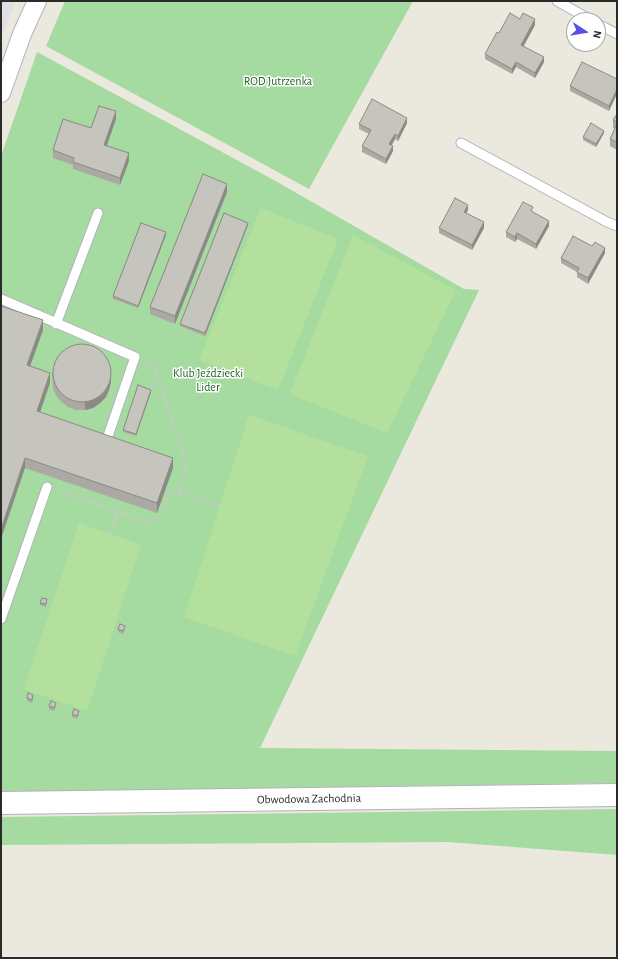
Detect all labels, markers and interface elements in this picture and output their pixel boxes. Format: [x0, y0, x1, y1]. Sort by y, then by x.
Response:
north arrow [566, 12, 606, 52]
text: N [591, 30, 603, 39]
park label: ROD Jutrzenka [244, 74, 312, 88]
park label: Klub Jeździecki Lider [173, 366, 243, 394]
street label: Obwodowa Zachodnia [257, 791, 361, 807]

